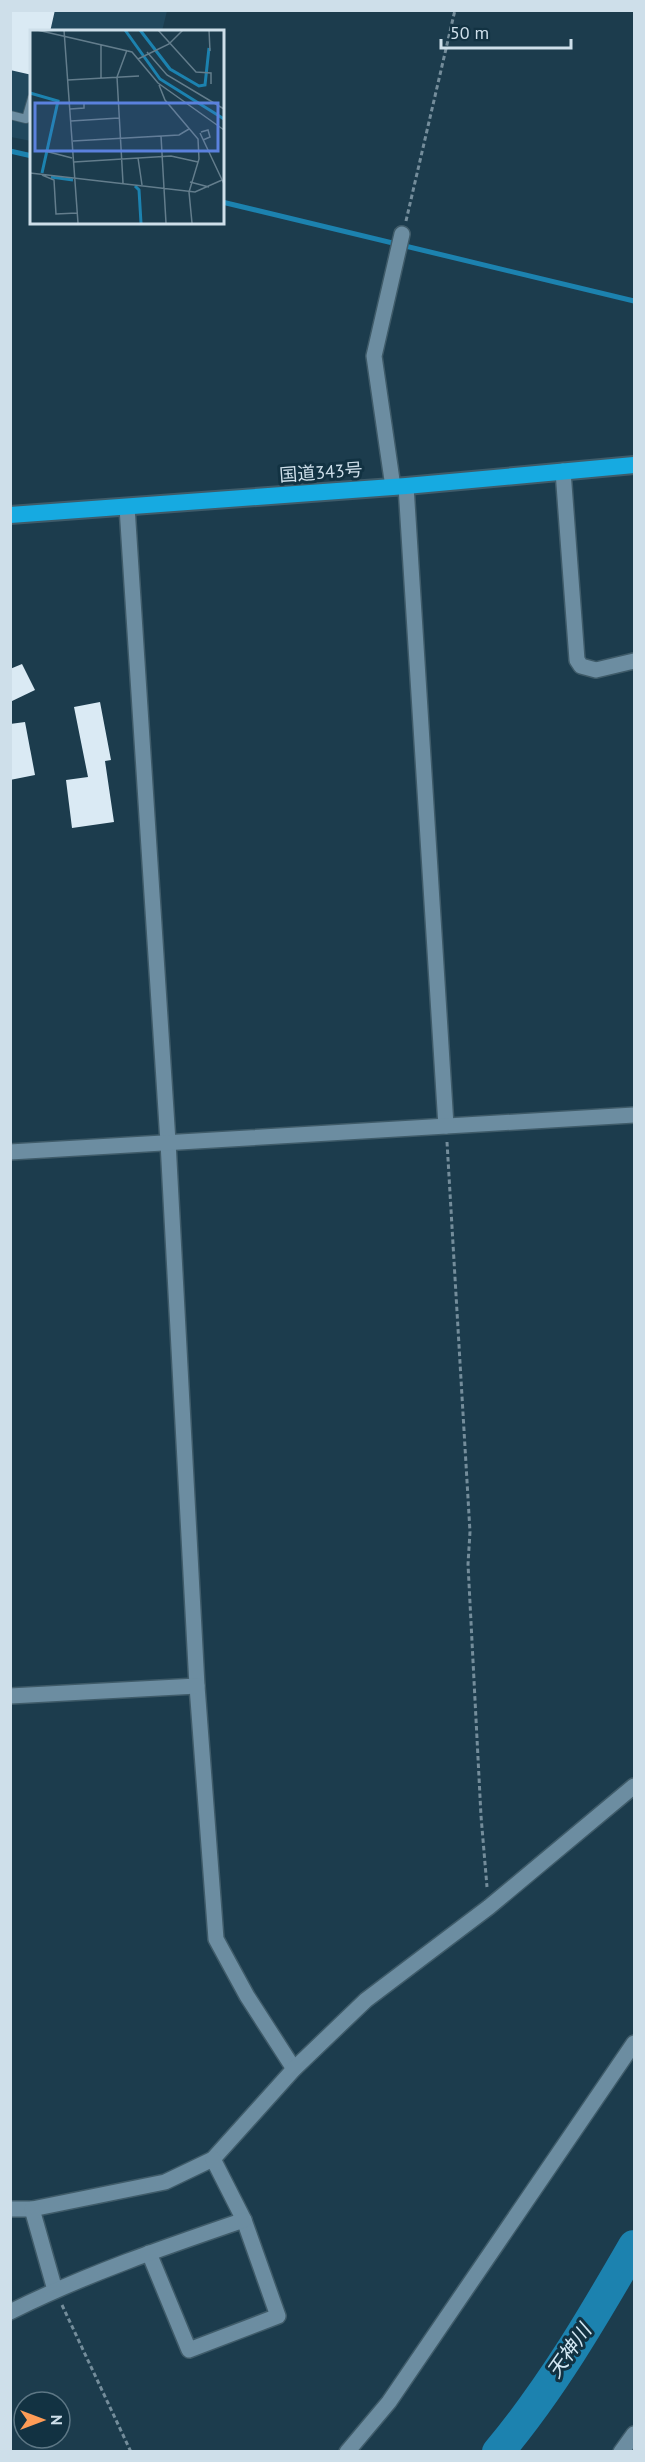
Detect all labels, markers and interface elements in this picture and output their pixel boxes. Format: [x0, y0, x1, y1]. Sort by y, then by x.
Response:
scale bar [441, 12, 572, 50]
text: 50 m [450, 21, 489, 44]
inset map [30, 30, 224, 224]
street label: 国道343号 [279, 458, 363, 486]
water label: 天神川 [541, 2317, 598, 2383]
north arrow [12, 2390, 72, 2450]
text: N [47, 2415, 67, 2425]

